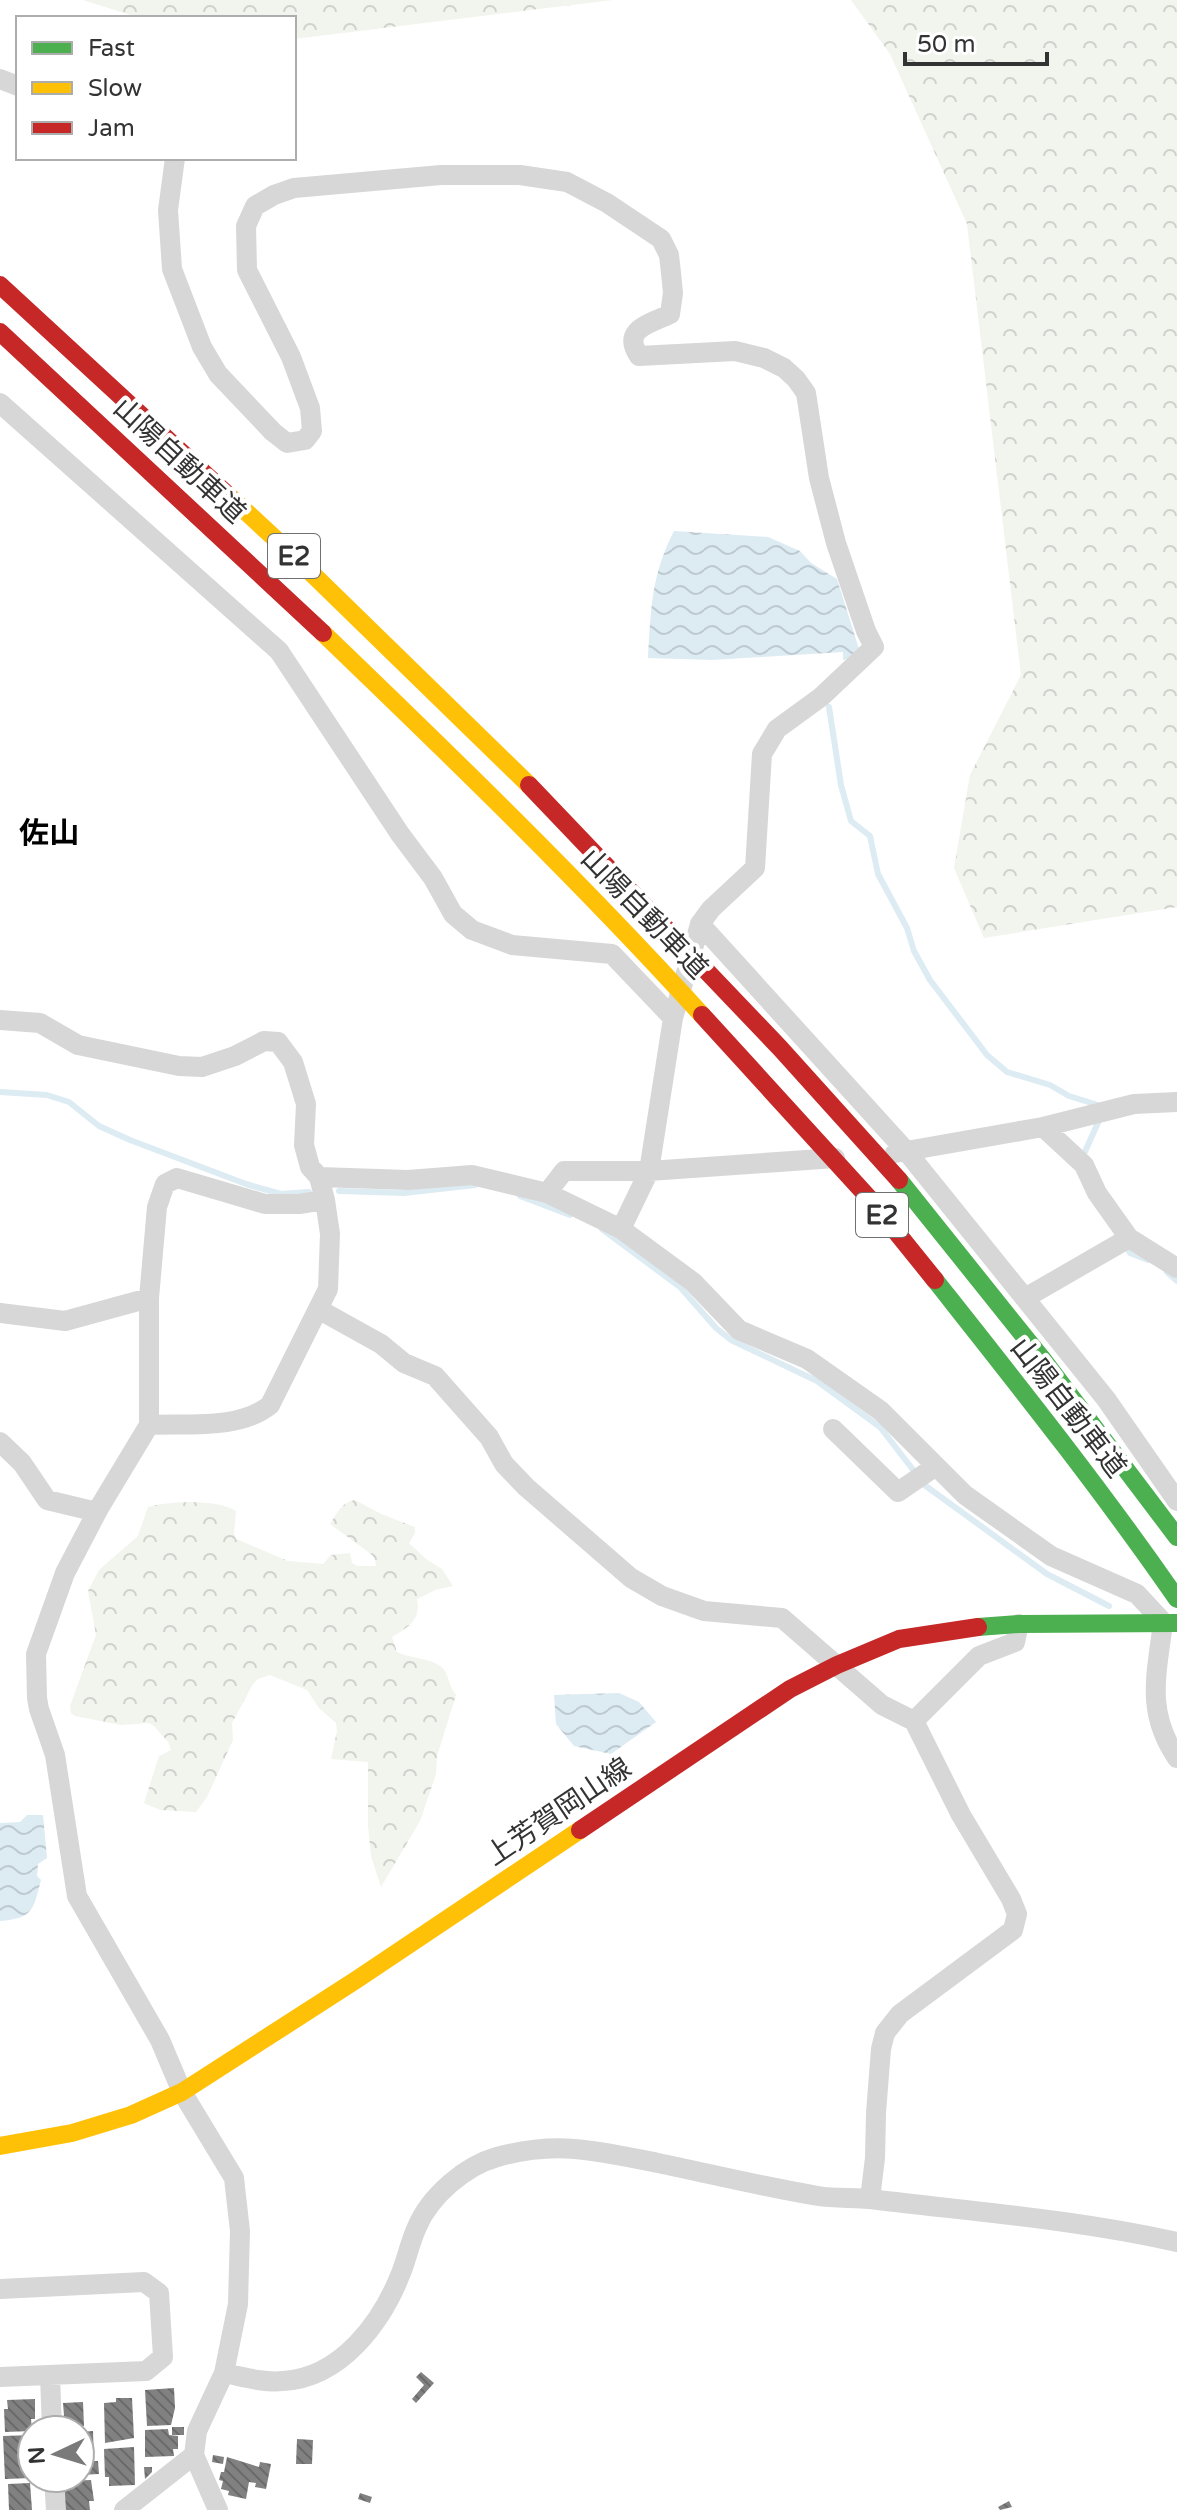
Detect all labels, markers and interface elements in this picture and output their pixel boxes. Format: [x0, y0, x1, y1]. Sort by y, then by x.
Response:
legend [16, 16, 296, 160]
scale bar [905, 16, 1047, 66]
text: 50 m [917, 30, 975, 59]
text: Fast [88, 34, 135, 63]
text: Slow [88, 74, 142, 103]
text: Jam [88, 114, 135, 143]
street label: 山陽自動車道 [106, 391, 252, 530]
road number: E2 [268, 534, 320, 578]
district label: 佐山 [19, 815, 79, 852]
street label: 山陽自動車道 [574, 841, 715, 986]
road number: E2 [856, 1193, 908, 1237]
street label: 山陽自動車道 [1003, 1331, 1133, 1484]
street label: 上芳賀岡山線 [479, 1751, 638, 1873]
north arrow [16, 2414, 96, 2494]
text: N [23, 2446, 51, 2465]

